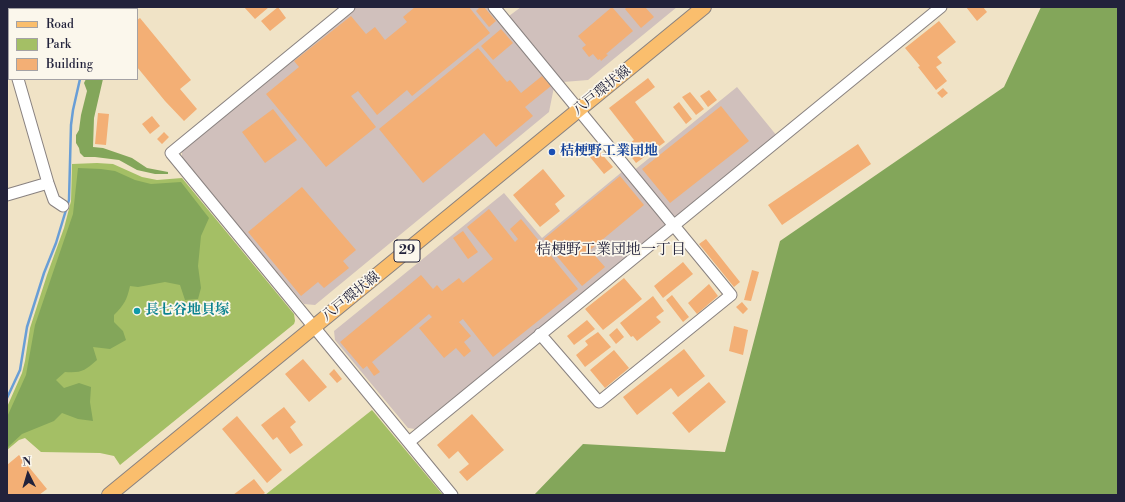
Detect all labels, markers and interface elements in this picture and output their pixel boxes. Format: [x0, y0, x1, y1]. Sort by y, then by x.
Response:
legend [8, 8, 138, 80]
text: Road [46, 17, 74, 32]
text: Park [46, 37, 71, 52]
text: Building [46, 57, 93, 72]
street label: 八戸環状線 [570, 62, 634, 120]
place label: 桔梗野工業団地 [560, 144, 658, 160]
marker: 桔梗野工業団地 [547, 147, 557, 157]
road number: 29 [394, 240, 420, 262]
district label: 桔梗野工業団地一丁目 [536, 241, 686, 259]
street label: 八戸環状線 [319, 268, 383, 326]
place label: 長七谷地貝塚 [145, 303, 229, 319]
marker: 長七谷地貝塚 [132, 306, 142, 316]
north arrow [8, 454, 48, 494]
text: N [22, 455, 32, 469]

